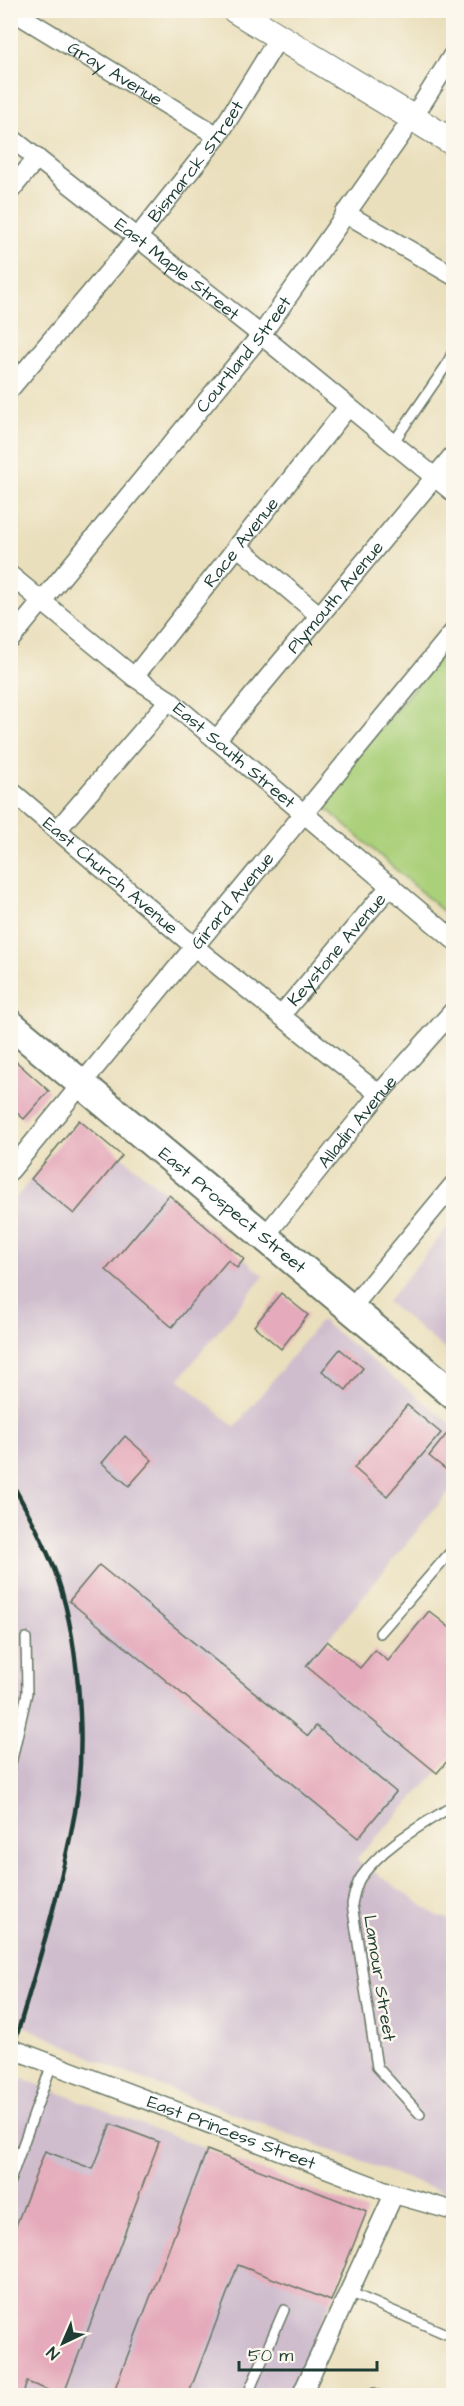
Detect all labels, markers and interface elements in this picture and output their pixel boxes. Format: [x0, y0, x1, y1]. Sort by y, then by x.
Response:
street label: Gray Avenue [63, 35, 167, 113]
street label: Bismarck STreet [142, 95, 250, 228]
street label: East Maple Street [109, 212, 245, 327]
street label: Courtland Street [190, 291, 298, 418]
street label: Race Avenue [198, 492, 285, 593]
street label: Plymouth Avenue [281, 536, 390, 659]
street label: East South Street [167, 697, 301, 815]
street label: East Church Avenue [37, 811, 183, 941]
street label: Girard Avenue [185, 847, 280, 955]
street label: Keystone Avenue [282, 887, 392, 1012]
street label: Alladin Avenue [312, 1070, 403, 1174]
street label: East Prospect Street [153, 1141, 312, 1280]
street label: Lamour Street [357, 1913, 402, 2044]
street label: East Princess Street [143, 2089, 320, 2176]
north arrow [33, 2313, 93, 2373]
scale bar [239, 2334, 377, 2372]
text: N [42, 2342, 65, 2364]
text: 50 m [248, 2343, 293, 2368]

